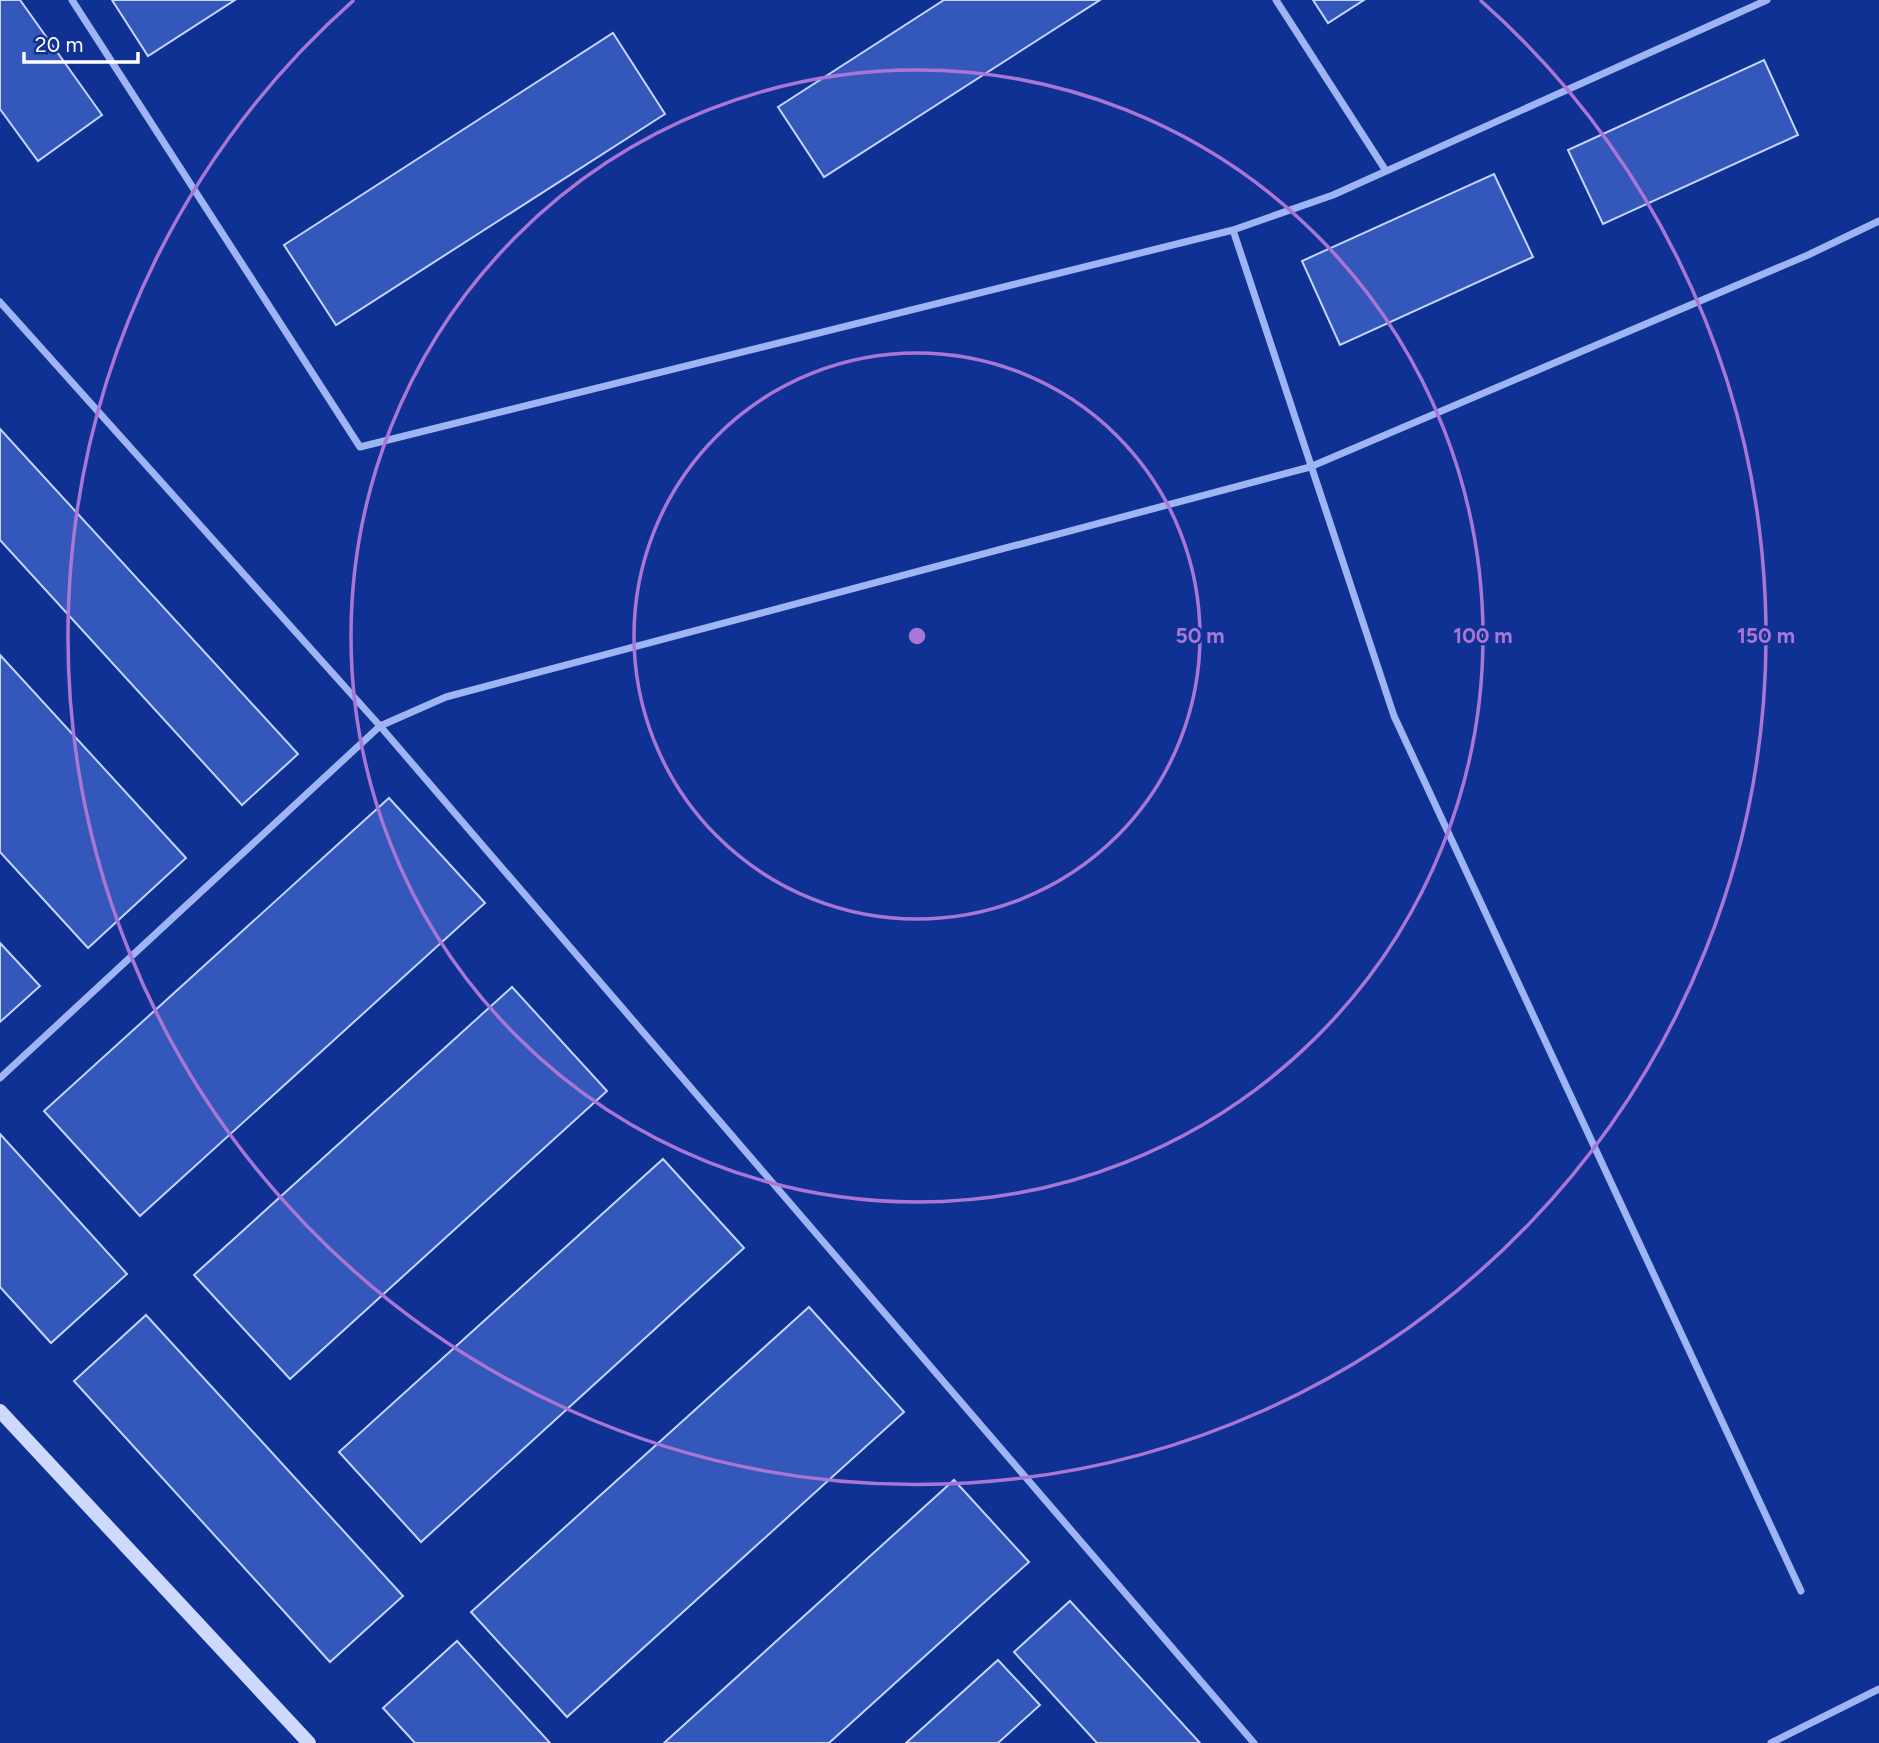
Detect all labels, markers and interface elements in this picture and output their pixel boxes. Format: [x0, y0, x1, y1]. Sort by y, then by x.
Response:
scale bar [24, 21, 138, 65]
text: 20 m [35, 32, 83, 57]
text: 50 m [1175, 623, 1225, 648]
text: 100 m [1453, 623, 1513, 648]
text: 150 m [1737, 623, 1795, 648]
centre of rings [905, 624, 929, 648]

